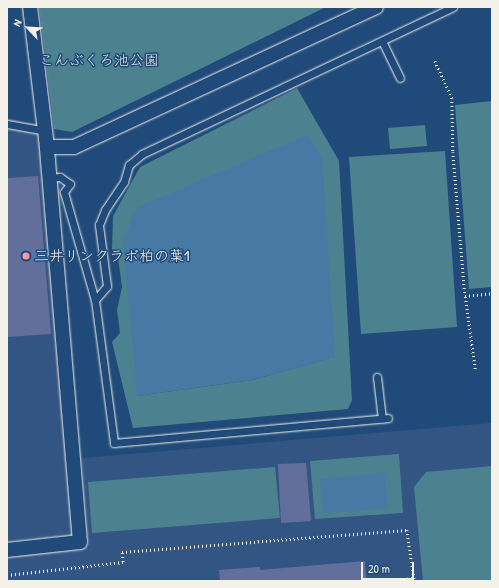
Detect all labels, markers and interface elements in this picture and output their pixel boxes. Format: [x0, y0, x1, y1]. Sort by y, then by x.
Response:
north arrow [8, 8, 48, 48]
text: N [10, 17, 25, 29]
park label: こんぶくろ池公園 [39, 51, 159, 69]
place label: 三井リンクラボ柏の葉1 [34, 247, 189, 265]
marker: 三井リンクラボ柏の葉1 [21, 251, 31, 261]
scale bar [363, 554, 416, 580]
text: 20 m [368, 560, 390, 577]

